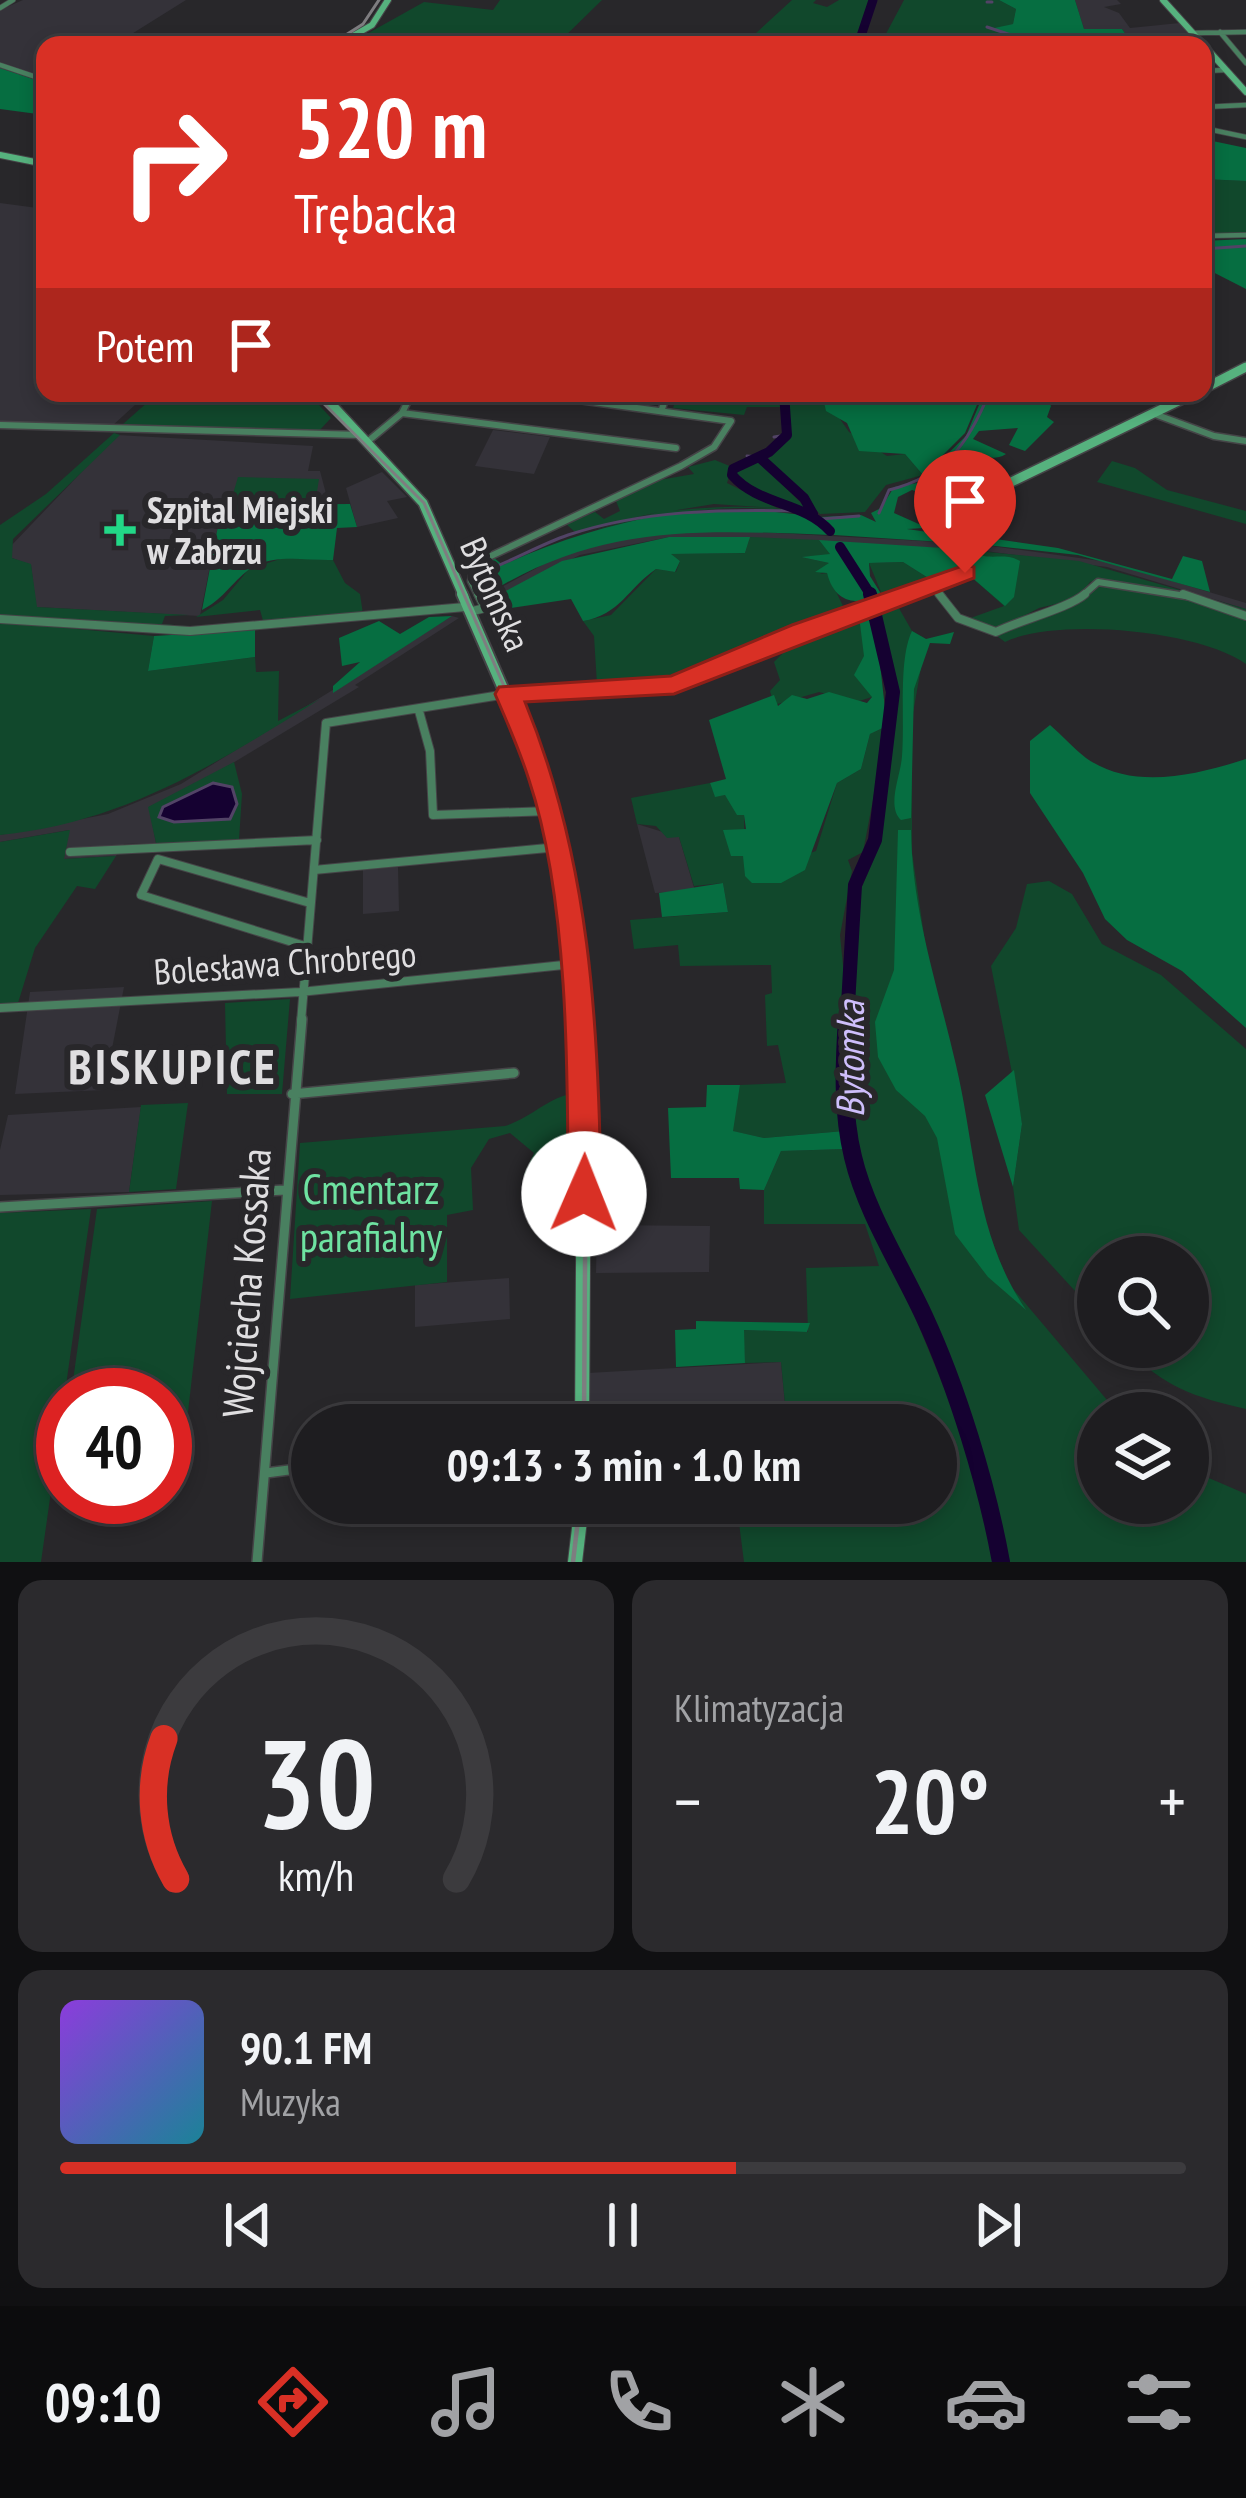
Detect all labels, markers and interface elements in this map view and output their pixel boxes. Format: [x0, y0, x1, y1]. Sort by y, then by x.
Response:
text: 520 m [294, 72, 487, 181]
icon: right [96, 84, 252, 240]
text: Trębacka [294, 178, 457, 248]
icon: arrive [218, 312, 284, 378]
text: Potem [96, 316, 194, 374]
pin [914, 450, 1016, 573]
icon: arrive [932, 468, 998, 534]
place label: Szpital Miejski w Zabrzu [146, 486, 333, 574]
marker: Szpital Miejski w Zabrzu [104, 514, 136, 546]
street label: Bytomska [450, 530, 542, 658]
street label: Bolesława Chrobrego [152, 929, 418, 995]
water label: Bytomka [824, 998, 875, 1117]
district label: BISKUPICE [68, 1035, 278, 1097]
position arrow [521, 1131, 647, 1257]
street label: Wojciecha Kossaka [209, 1147, 283, 1419]
park label: Cmentarz parafialny [300, 1161, 442, 1264]
map controls [1077, 1236, 1209, 1524]
button: search [1077, 1236, 1209, 1368]
speed limit sign: 40 [36, 1368, 192, 1524]
button: layers [1077, 1392, 1209, 1524]
text: 09:13 · 3 min · 1.0 km [447, 1435, 801, 1493]
text: Klimatyzacja [674, 1682, 844, 1733]
text: 30 [256, 1701, 376, 1862]
text: 20° [871, 1742, 989, 1859]
text: − [674, 1758, 701, 1843]
text: + [1159, 1758, 1186, 1843]
text: km/h [278, 1847, 354, 1903]
text: 90.1 FM [240, 2018, 372, 2076]
text: Muzyka [240, 2076, 341, 2127]
icon: previous [215, 2192, 281, 2258]
icon: pause [590, 2192, 656, 2258]
icon: next [965, 2192, 1031, 2258]
icon: directions [251, 2360, 335, 2444]
icon: music [424, 2360, 508, 2444]
icon: phone [597, 2360, 681, 2444]
icon: climate [771, 2360, 855, 2444]
icon: car [944, 2360, 1028, 2444]
icon: filters [1117, 2360, 1201, 2444]
text: 09:10 [45, 2367, 161, 2437]

